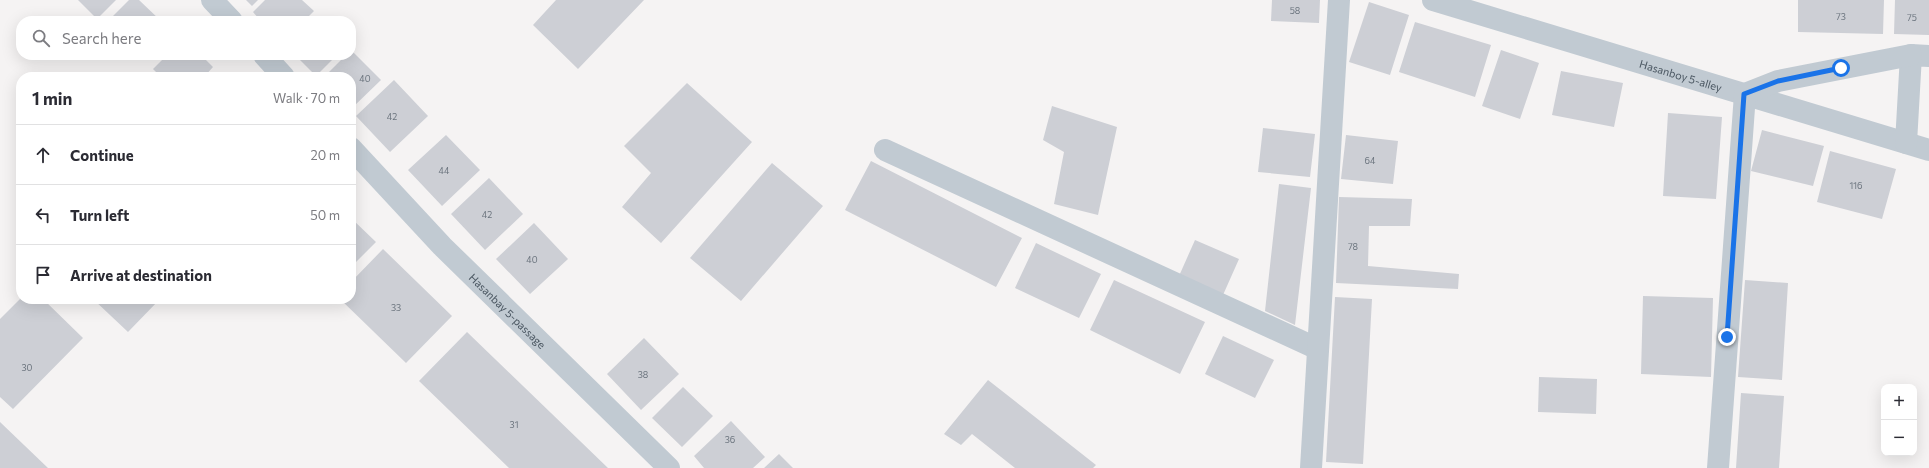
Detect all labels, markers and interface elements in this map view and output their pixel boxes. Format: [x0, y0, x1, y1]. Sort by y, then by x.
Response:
house number: 58 [1290, 5, 1300, 16]
house number: 73 [1836, 11, 1846, 22]
house number: 75 [1907, 12, 1917, 23]
search box [16, 16, 356, 60]
icon: search [30, 27, 52, 49]
text: Search here [62, 29, 141, 47]
street label: Hasanboy 5-alley [1638, 56, 1724, 94]
route start [1832, 59, 1850, 77]
house number: 40 [359, 73, 371, 84]
text: 1 min [32, 88, 72, 109]
text: Walk · 70 m [273, 90, 340, 106]
house number: 42 [387, 111, 397, 122]
icon: ahead [32, 144, 54, 166]
text: Continue [70, 146, 134, 164]
text: 20 m [311, 147, 340, 163]
house number: 64 [1365, 155, 1376, 166]
house number: 44 [439, 165, 450, 176]
house number: 116 [1849, 180, 1863, 191]
icon: left [32, 204, 54, 226]
text: Turn left [70, 206, 129, 224]
text: 50 m [310, 207, 340, 223]
house number: 42 [482, 209, 492, 220]
house number: 78 [1348, 241, 1358, 252]
house number: 40 [526, 254, 538, 265]
icon: arrive [32, 264, 54, 286]
text: Arrive at destination [70, 266, 212, 284]
street label: Hasanbay 5-passage [467, 270, 549, 351]
house number: 33 [391, 302, 401, 313]
route end [1718, 328, 1736, 346]
house number: 30 [21, 362, 33, 373]
house number: 38 [638, 369, 648, 380]
map controls [1881, 384, 1917, 456]
button: + [1881, 384, 1917, 420]
house number: 31 [510, 419, 518, 430]
button: − [1881, 420, 1917, 456]
house number: 36 [725, 434, 735, 445]

